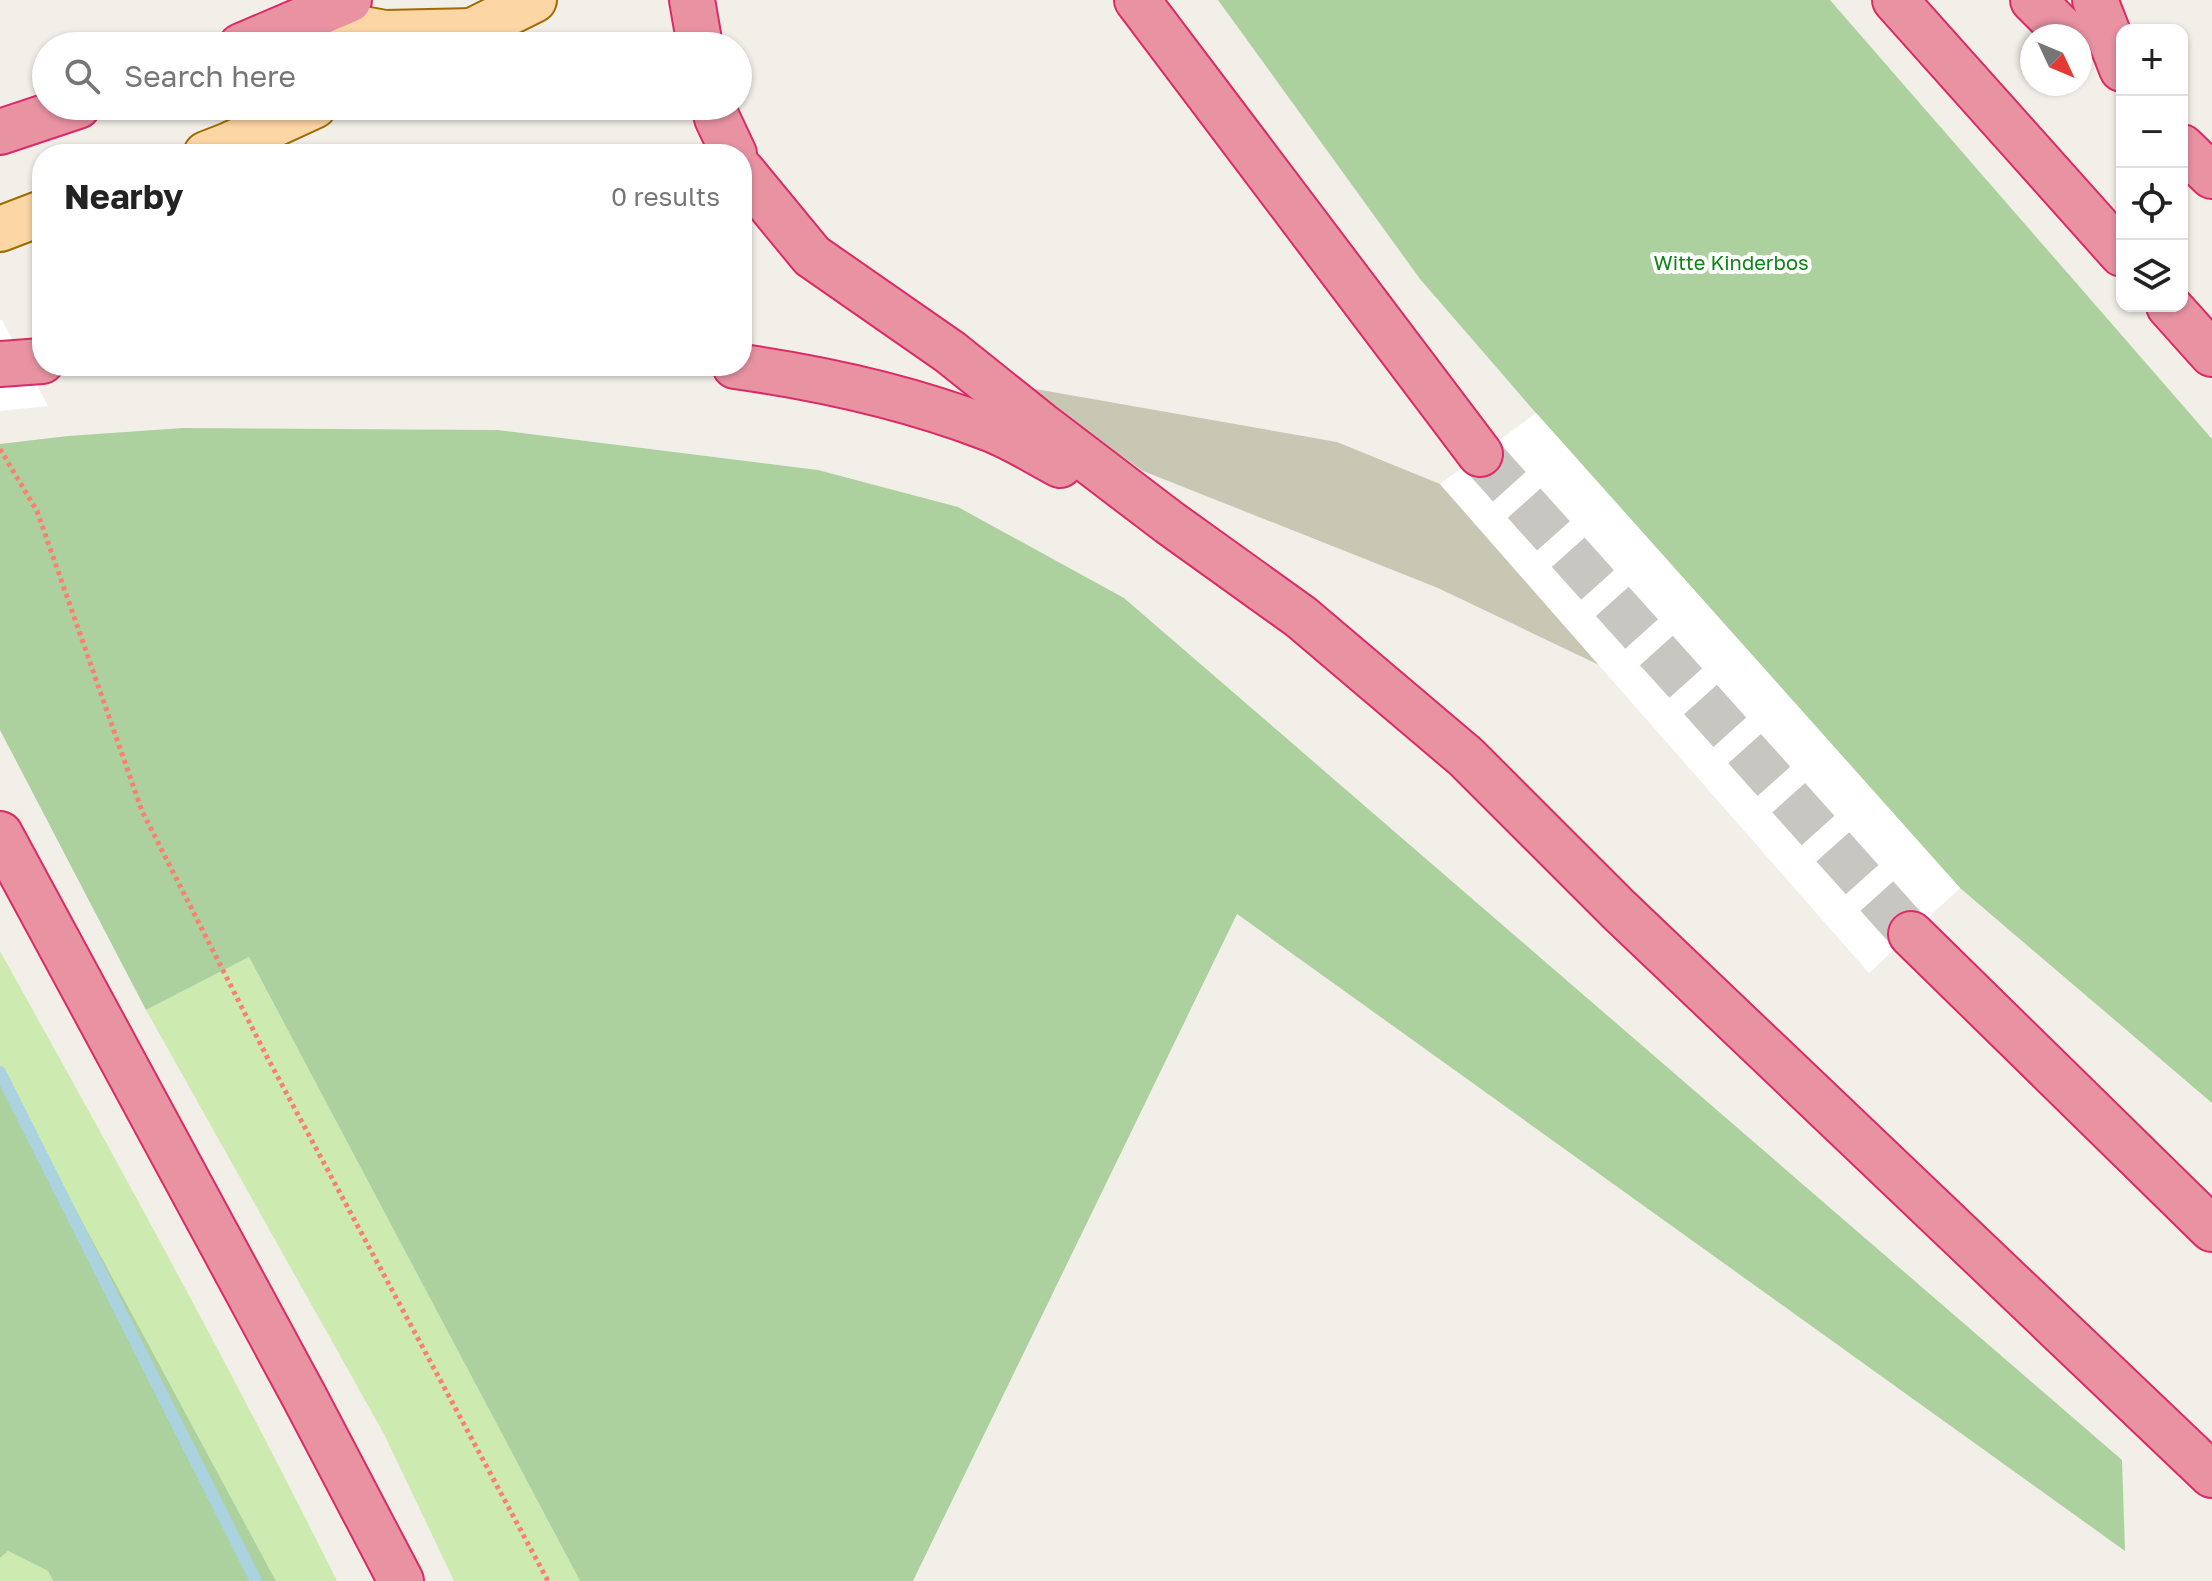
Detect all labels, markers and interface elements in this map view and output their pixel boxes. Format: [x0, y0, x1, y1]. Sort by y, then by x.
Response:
north arrow [2020, 24, 2092, 96]
map controls [2116, 24, 2188, 312]
button: + [2116, 24, 2188, 96]
search box [32, 32, 752, 120]
icon: search [60, 54, 104, 98]
text: Search here [124, 58, 296, 94]
button: − [2116, 96, 2188, 168]
button: locate [2116, 168, 2188, 240]
text: Nearby [64, 176, 184, 216]
text: 0 results [611, 181, 720, 212]
button: layers [2116, 240, 2188, 312]
park label: Witte Kinderbos [1653, 250, 1809, 274]

